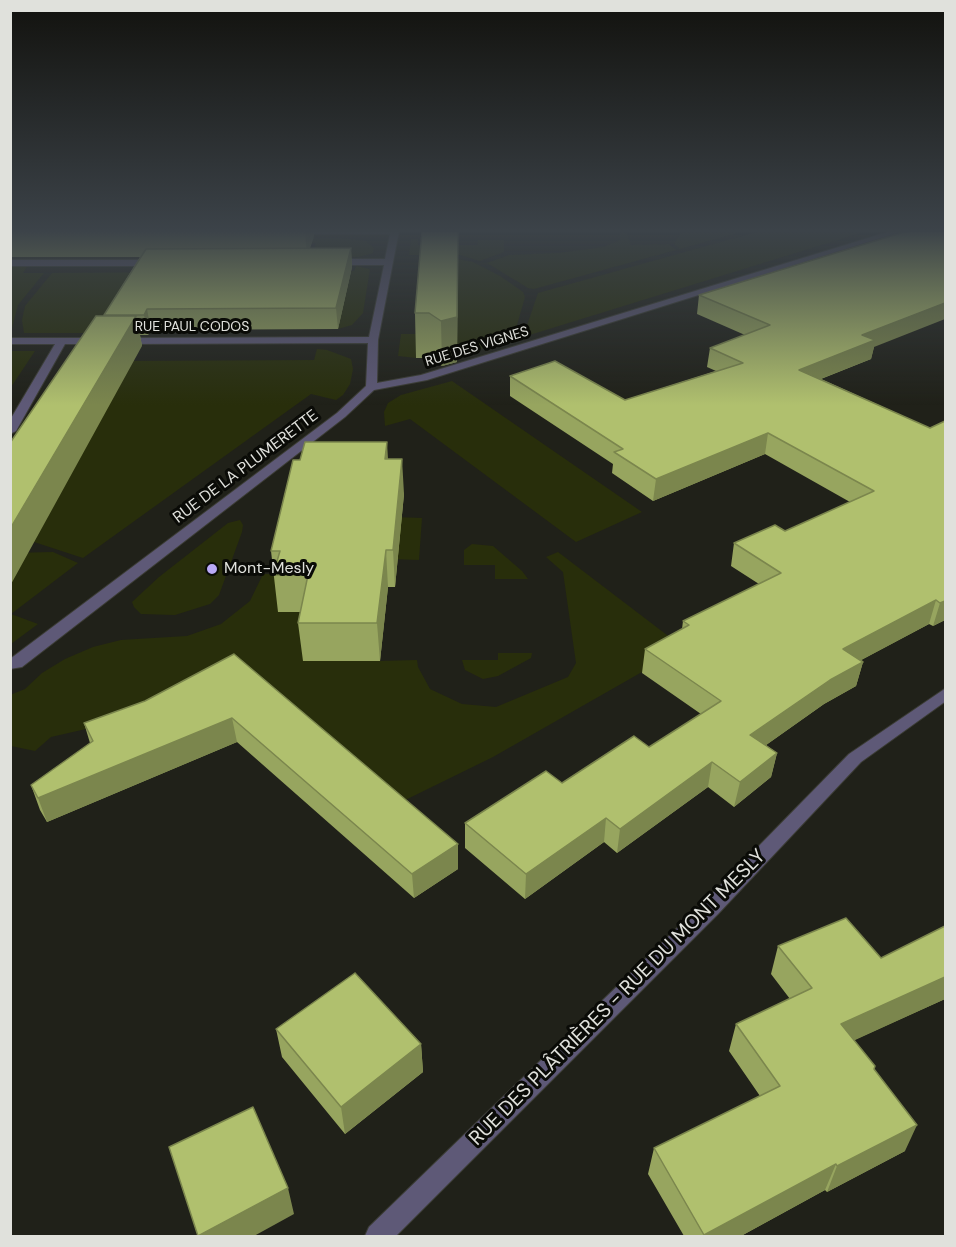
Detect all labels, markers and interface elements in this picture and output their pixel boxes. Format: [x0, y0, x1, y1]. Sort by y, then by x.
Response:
street label: RUE PAUL CODOS [135, 319, 249, 335]
street label: RUE DES VIGNES [423, 323, 531, 371]
street label: RUE DE LA PLUMERETTE [170, 406, 322, 528]
place label: Mont-Mesly [224, 559, 314, 579]
marker: Mont-Mesly [205, 562, 219, 576]
street label: RUE DES PLÂTRIÈRES - RUE DU MONT MESLY [465, 845, 771, 1151]

